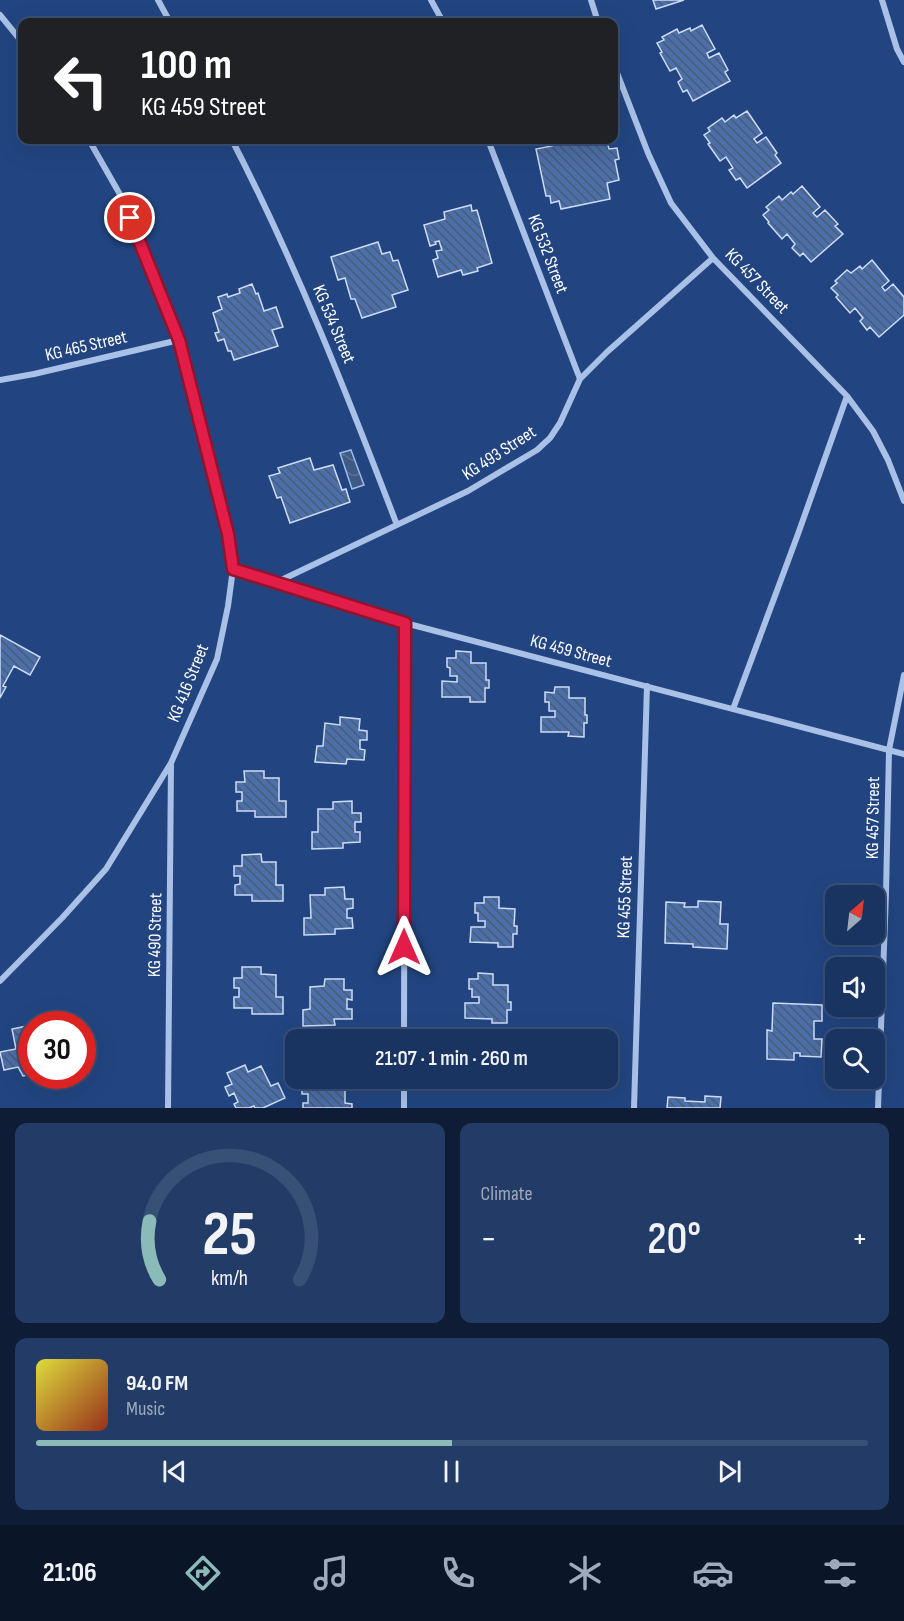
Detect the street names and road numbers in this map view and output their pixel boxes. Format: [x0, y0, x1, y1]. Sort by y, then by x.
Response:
street label: KG 532 Street [523, 212, 573, 297]
street label: KG 457 Street [721, 244, 794, 318]
street label: KG 534 Street [308, 282, 360, 367]
street label: KG 465 Street [43, 326, 129, 366]
street label: KG 493 Street [458, 421, 540, 485]
street label: KG 459 Street [528, 630, 614, 672]
street label: KG 416 Street [163, 640, 213, 725]
street label: KG 457 Street [862, 776, 884, 859]
street label: KG 455 Street [613, 855, 637, 939]
street label: KG 490 Street [144, 892, 166, 977]

